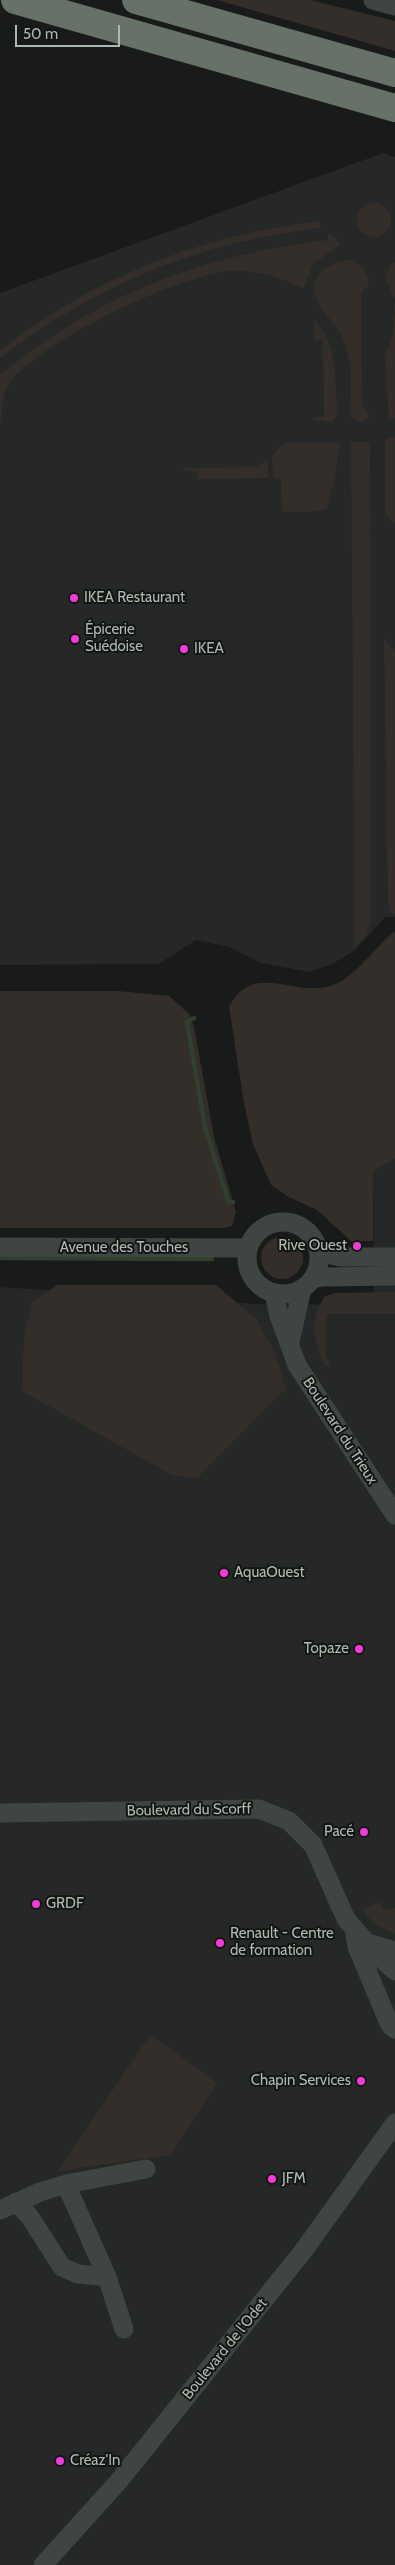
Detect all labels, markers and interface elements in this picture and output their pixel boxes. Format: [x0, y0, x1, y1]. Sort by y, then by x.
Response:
scale bar [18, 15, 122, 47]
text: 50 m [23, 25, 58, 43]
place label: IKEA Restaurant [84, 589, 185, 607]
marker: IKEA Restaurant [68, 592, 80, 604]
place label: Épicerie Suédoise [85, 621, 143, 656]
marker: Épicerie Suédoise [69, 633, 81, 645]
place label: IKEA [194, 640, 224, 658]
marker: IKEA [178, 643, 190, 655]
place label: Rive Ouest [278, 1237, 347, 1255]
street label: Avenue des Touches [60, 1239, 188, 1257]
marker: Rive Ouest [351, 1240, 363, 1252]
street label: Boulevard du Trieux [299, 1374, 381, 1488]
place label: AquaOuest [234, 1564, 304, 1582]
marker: AquaOuest [218, 1567, 230, 1579]
place label: Topaze [304, 1640, 349, 1658]
marker: Topaze [353, 1643, 365, 1655]
street label: Boulevard du Scorff [126, 1800, 252, 1820]
place label: Pacé [324, 1823, 354, 1841]
marker: Pacé [358, 1826, 370, 1838]
place label: GRDF [46, 1895, 84, 1913]
marker: GRDF [30, 1898, 42, 1910]
place label: Renault - Centre de formation [230, 1925, 334, 1960]
marker: Renault - Centre de formation [214, 1937, 226, 1949]
place label: Chapin Services [251, 2072, 351, 2090]
marker: Chapin Services [355, 2075, 367, 2087]
place label: JFM [282, 2170, 306, 2188]
marker: JFM [266, 2173, 278, 2185]
street label: Boulevard de l'Odet [179, 2295, 271, 2403]
place label: Créaz'In [70, 2452, 120, 2470]
marker: Créaz'In [54, 2455, 66, 2467]

